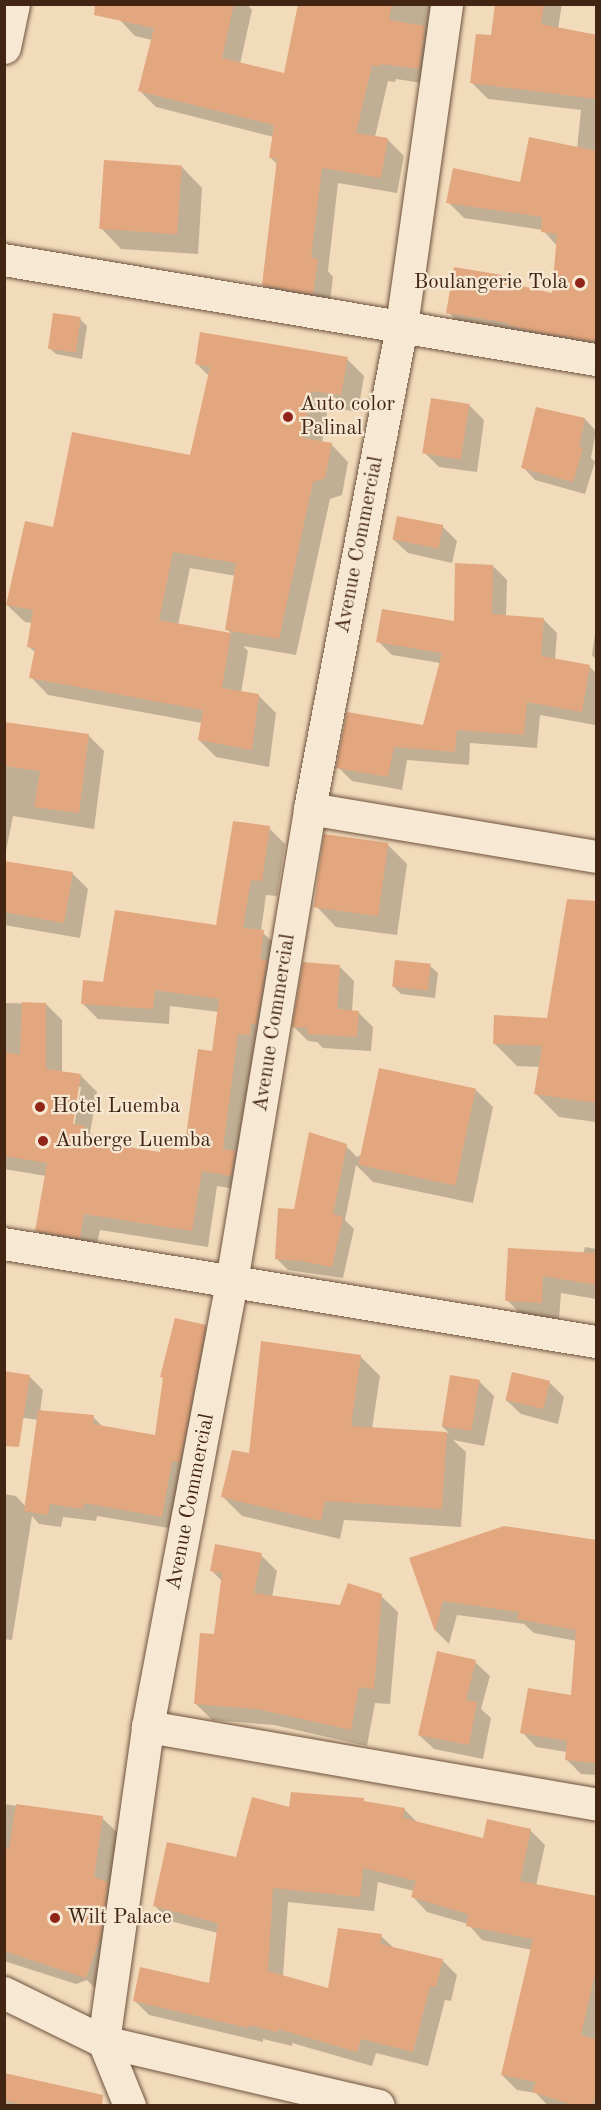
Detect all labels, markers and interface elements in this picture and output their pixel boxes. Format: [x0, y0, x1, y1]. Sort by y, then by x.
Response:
place label: Boulangerie Tola [414, 270, 568, 296]
marker: Boulangerie Tola [573, 276, 587, 290]
place label: Auto color Palinal [300, 392, 395, 442]
marker: Auto color Palinal [281, 410, 295, 424]
street label: Avenue Commercial [331, 454, 389, 636]
street label: Avenue Commercial [249, 932, 301, 1114]
place label: Hotel Luemba [52, 1094, 180, 1120]
marker: Hotel Luemba [33, 1100, 47, 1114]
place label: Auberge Luemba [55, 1128, 211, 1154]
marker: Auberge Luemba [36, 1134, 50, 1148]
street label: Avenue Commercial [162, 1411, 220, 1593]
place label: Wilt Palace [67, 1905, 172, 1931]
marker: Wilt Palace [48, 1911, 62, 1925]

